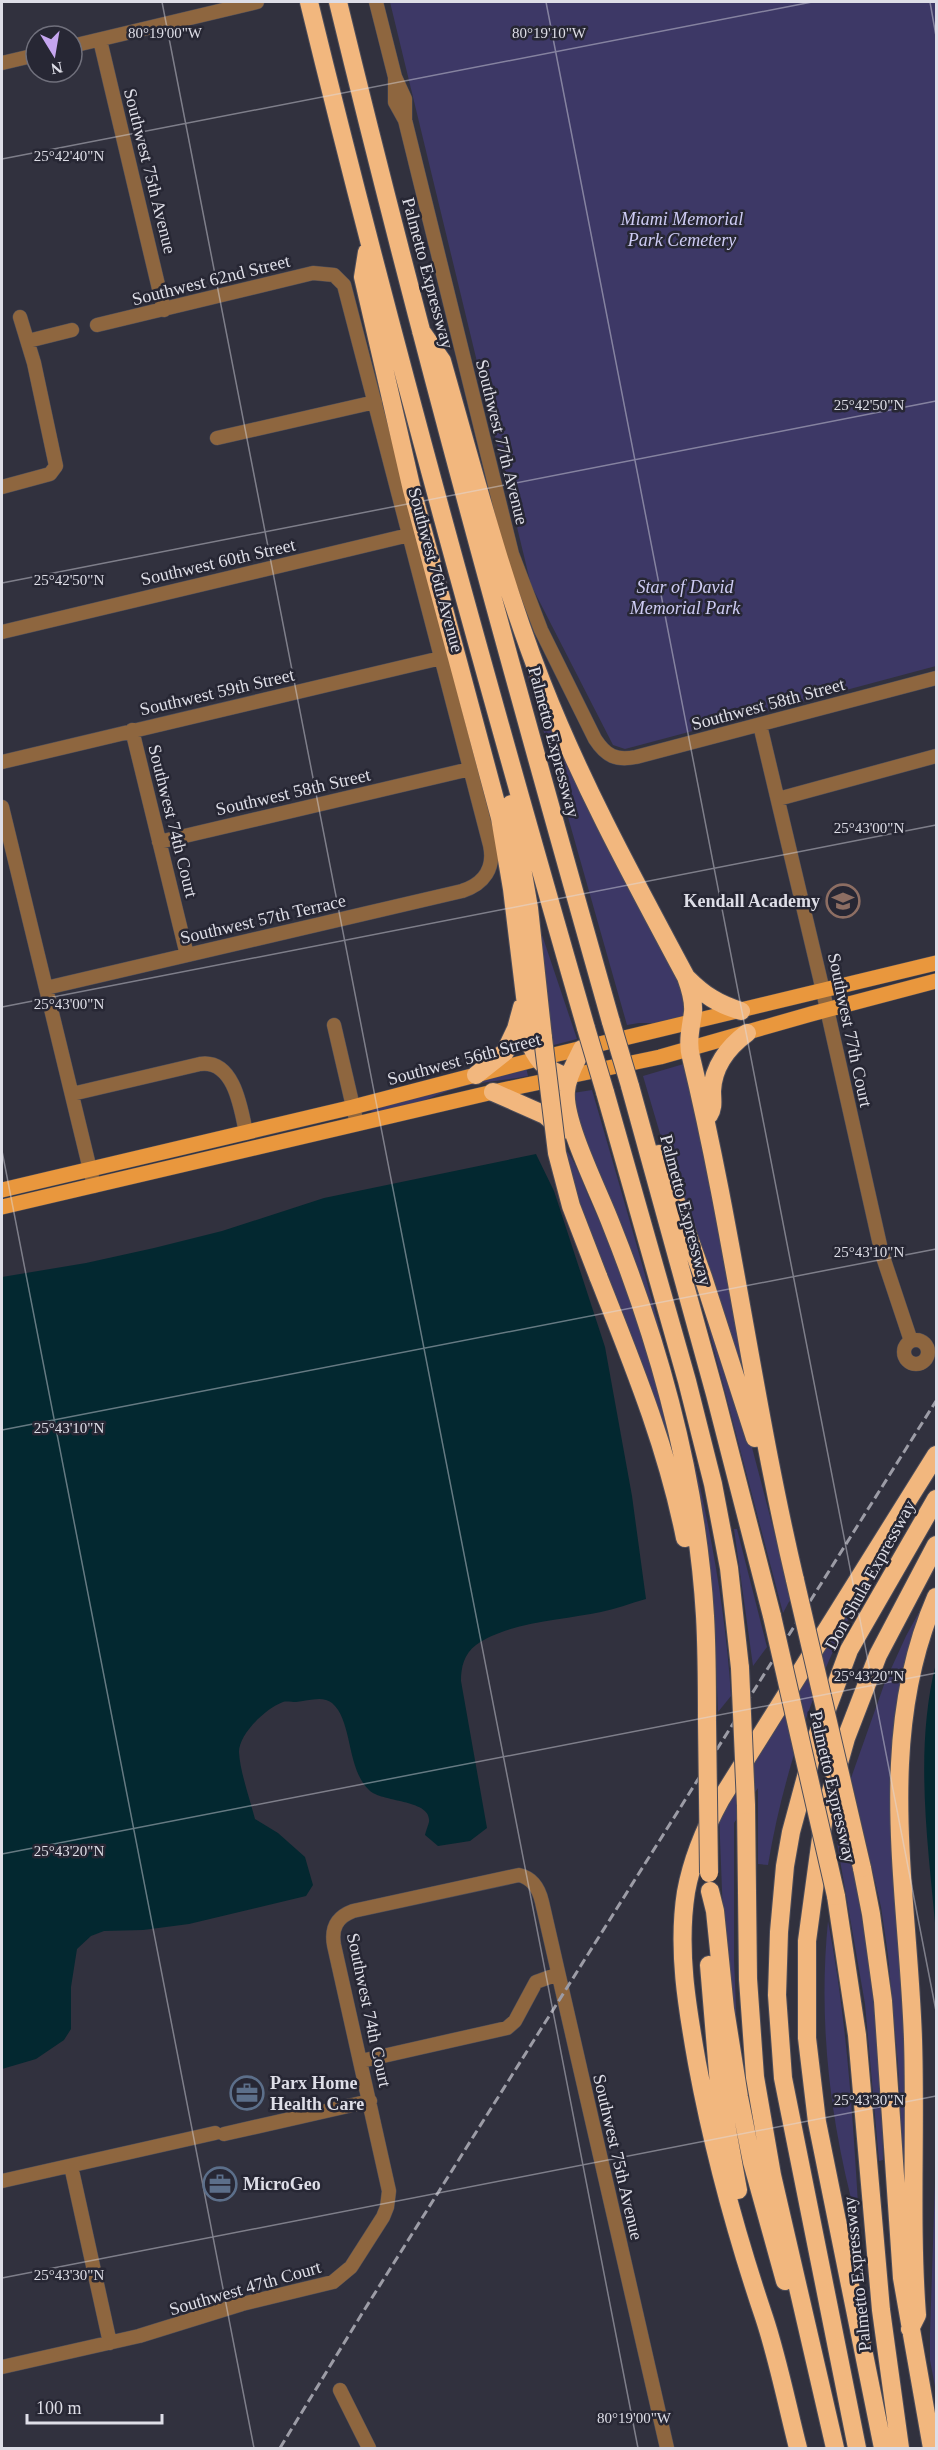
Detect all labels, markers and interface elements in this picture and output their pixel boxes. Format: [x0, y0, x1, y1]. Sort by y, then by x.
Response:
north arrow [24, 24, 84, 84]
text: 80°19'00"W [128, 25, 203, 41]
text: 80°19'10"W [512, 25, 587, 41]
text: N [49, 59, 64, 78]
street label: Southwest 75th Avenue [120, 86, 180, 256]
text: 25°42'40"N [34, 148, 104, 164]
street label: Palmetto Expressway [398, 195, 458, 351]
park label: Miami Memorial Park Cemetery [620, 209, 743, 250]
street label: Southwest 62nd Street [130, 251, 292, 309]
street label: Southwest 77th Avenue [472, 357, 532, 527]
text: 25°42'50"N [834, 397, 904, 413]
street label: Southwest 76th Avenue [404, 485, 468, 655]
street label: Southwest 60th Street [139, 534, 297, 590]
text: 25°42'50"N [34, 572, 104, 588]
park label: Star of David Memorial Park [629, 577, 741, 618]
street label: Southwest 59th Street [138, 664, 296, 720]
street label: Palmetto Expressway [524, 664, 584, 820]
street label: Southwest 58th Street [689, 674, 847, 734]
street label: Southwest 74th Court [144, 742, 202, 900]
street label: Southwest 58th Street [214, 764, 372, 820]
text: 25°43'00"N [834, 820, 904, 836]
school or university icon: Kendall Academy [825, 883, 861, 919]
street label: Southwest 57th Terrace [178, 890, 348, 948]
place label: Kendall Academy [683, 891, 820, 911]
street label: Southwest 77th Court [824, 951, 876, 1109]
text: 25°43'00"N [34, 996, 104, 1012]
street label: Southwest 56th Street [385, 1029, 543, 1089]
street label: Palmetto Expressway [656, 1132, 716, 1288]
text: 25°43'10"N [834, 1244, 904, 1260]
text: 25°43'10"N [34, 1420, 104, 1436]
street label: Don Shula Expressway [821, 1497, 919, 1653]
text: 25°43'20"N [834, 1668, 904, 1684]
street label: Palmetto Expressway [806, 1709, 860, 1865]
text: 25°43'20"N [34, 1843, 104, 1859]
street label: Southwest 74th Court [343, 1931, 395, 2089]
street label: Southwest 75th Avenue [589, 2072, 647, 2242]
place label: Parx Home Health Care [270, 2073, 364, 2114]
office icon: Parx Home Health Care [229, 2075, 265, 2111]
text: 25°43'30"N [834, 2092, 904, 2108]
office icon: MicroGeo [202, 2166, 238, 2202]
place label: MicroGeo [243, 2174, 321, 2194]
street label: Palmetto Expressway [839, 2196, 875, 2352]
street label: Southwest 47th Court [167, 2257, 323, 2319]
text: 25°43'30"N [34, 2267, 104, 2283]
scale bar [27, 2387, 162, 2425]
text: 100 m [36, 2398, 82, 2418]
text: 80°19'00"W [597, 2410, 672, 2426]

